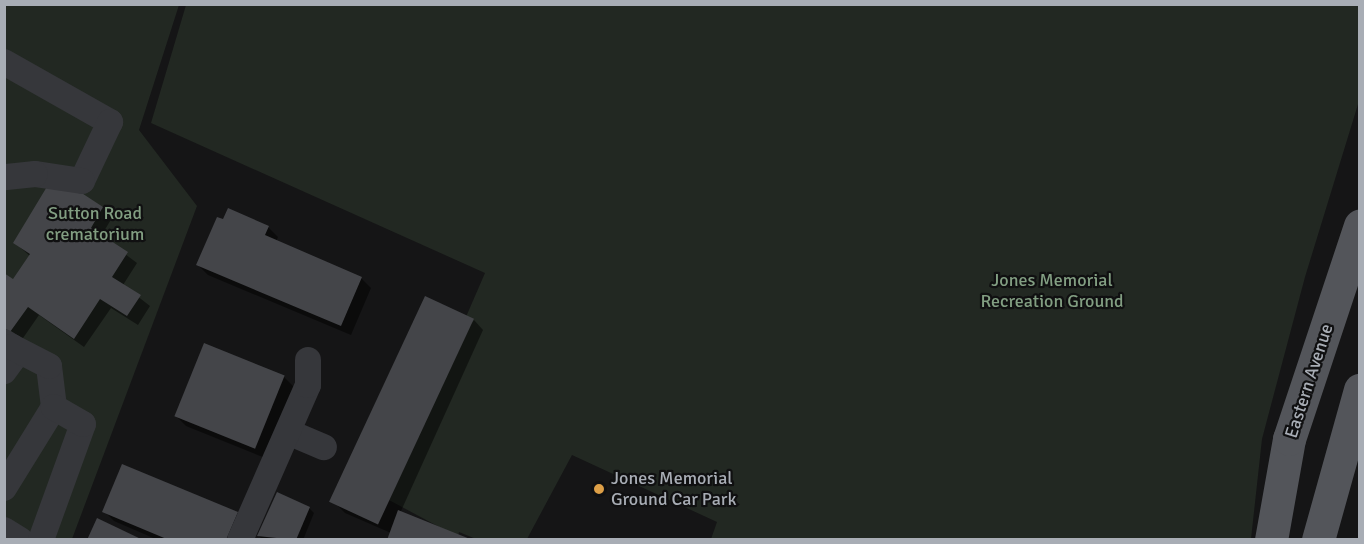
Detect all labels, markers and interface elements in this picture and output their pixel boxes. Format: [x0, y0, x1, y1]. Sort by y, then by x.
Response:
park label: Sutton Road crematorium [46, 203, 144, 246]
park label: Jones Memorial Recreation Ground [980, 270, 1124, 312]
street label: Eastern Avenue [1280, 321, 1338, 441]
place label: Jones Memorial Ground Car Park [611, 468, 736, 510]
marker: Jones Memorial Ground Car Park [592, 482, 606, 496]

